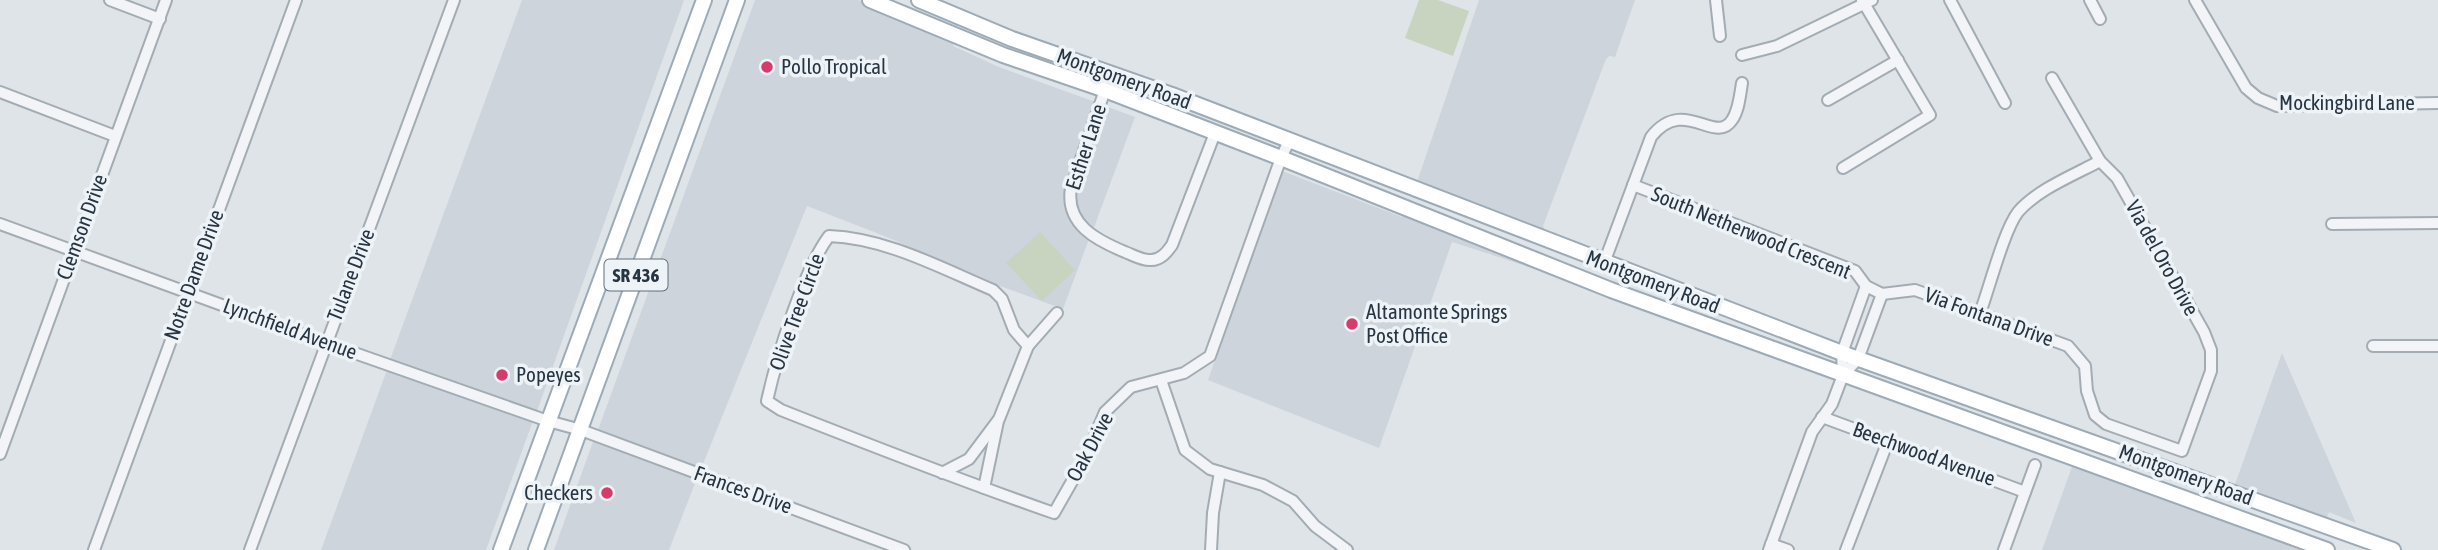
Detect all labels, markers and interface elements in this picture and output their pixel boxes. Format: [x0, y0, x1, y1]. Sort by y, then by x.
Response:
street label: Montgomery Road [1054, 43, 1195, 113]
place label: Pollo Tropical [781, 54, 887, 78]
marker: Pollo Tropical [759, 59, 775, 75]
street label: Mockingbird Lane [2279, 90, 2415, 114]
street label: Esther Lane [1060, 101, 1110, 193]
street label: Clemson Drive [51, 171, 111, 283]
street label: South Netherwood Crescent [1648, 181, 1855, 283]
street label: Via del Oro Drive [2121, 196, 2204, 319]
street label: Notre Dame Drive [158, 206, 228, 343]
street label: Tulane Drive [321, 225, 379, 324]
street label: Montgomery Road [1583, 245, 1724, 318]
street label: Olive Tree Circle [764, 250, 828, 373]
road number: SR 436 [604, 260, 668, 290]
street label: Via Fontana Drive [1922, 282, 2057, 350]
street label: Lynchfield Avenue [220, 293, 361, 363]
place label: Altamonte Springs Post Office [1366, 299, 1508, 347]
marker: Altamonte Springs Post Office [1344, 316, 1360, 332]
place label: Popeyes [516, 362, 581, 386]
marker: Popeyes [494, 367, 510, 383]
street label: Oak Drive [1061, 408, 1117, 485]
street label: Beechwood Avenue [1850, 416, 1999, 490]
street label: Montgomery Road [2116, 439, 2257, 509]
street label: Frances Drive [691, 460, 795, 518]
place label: Checkers [524, 480, 593, 504]
marker: Checkers [599, 485, 615, 501]

